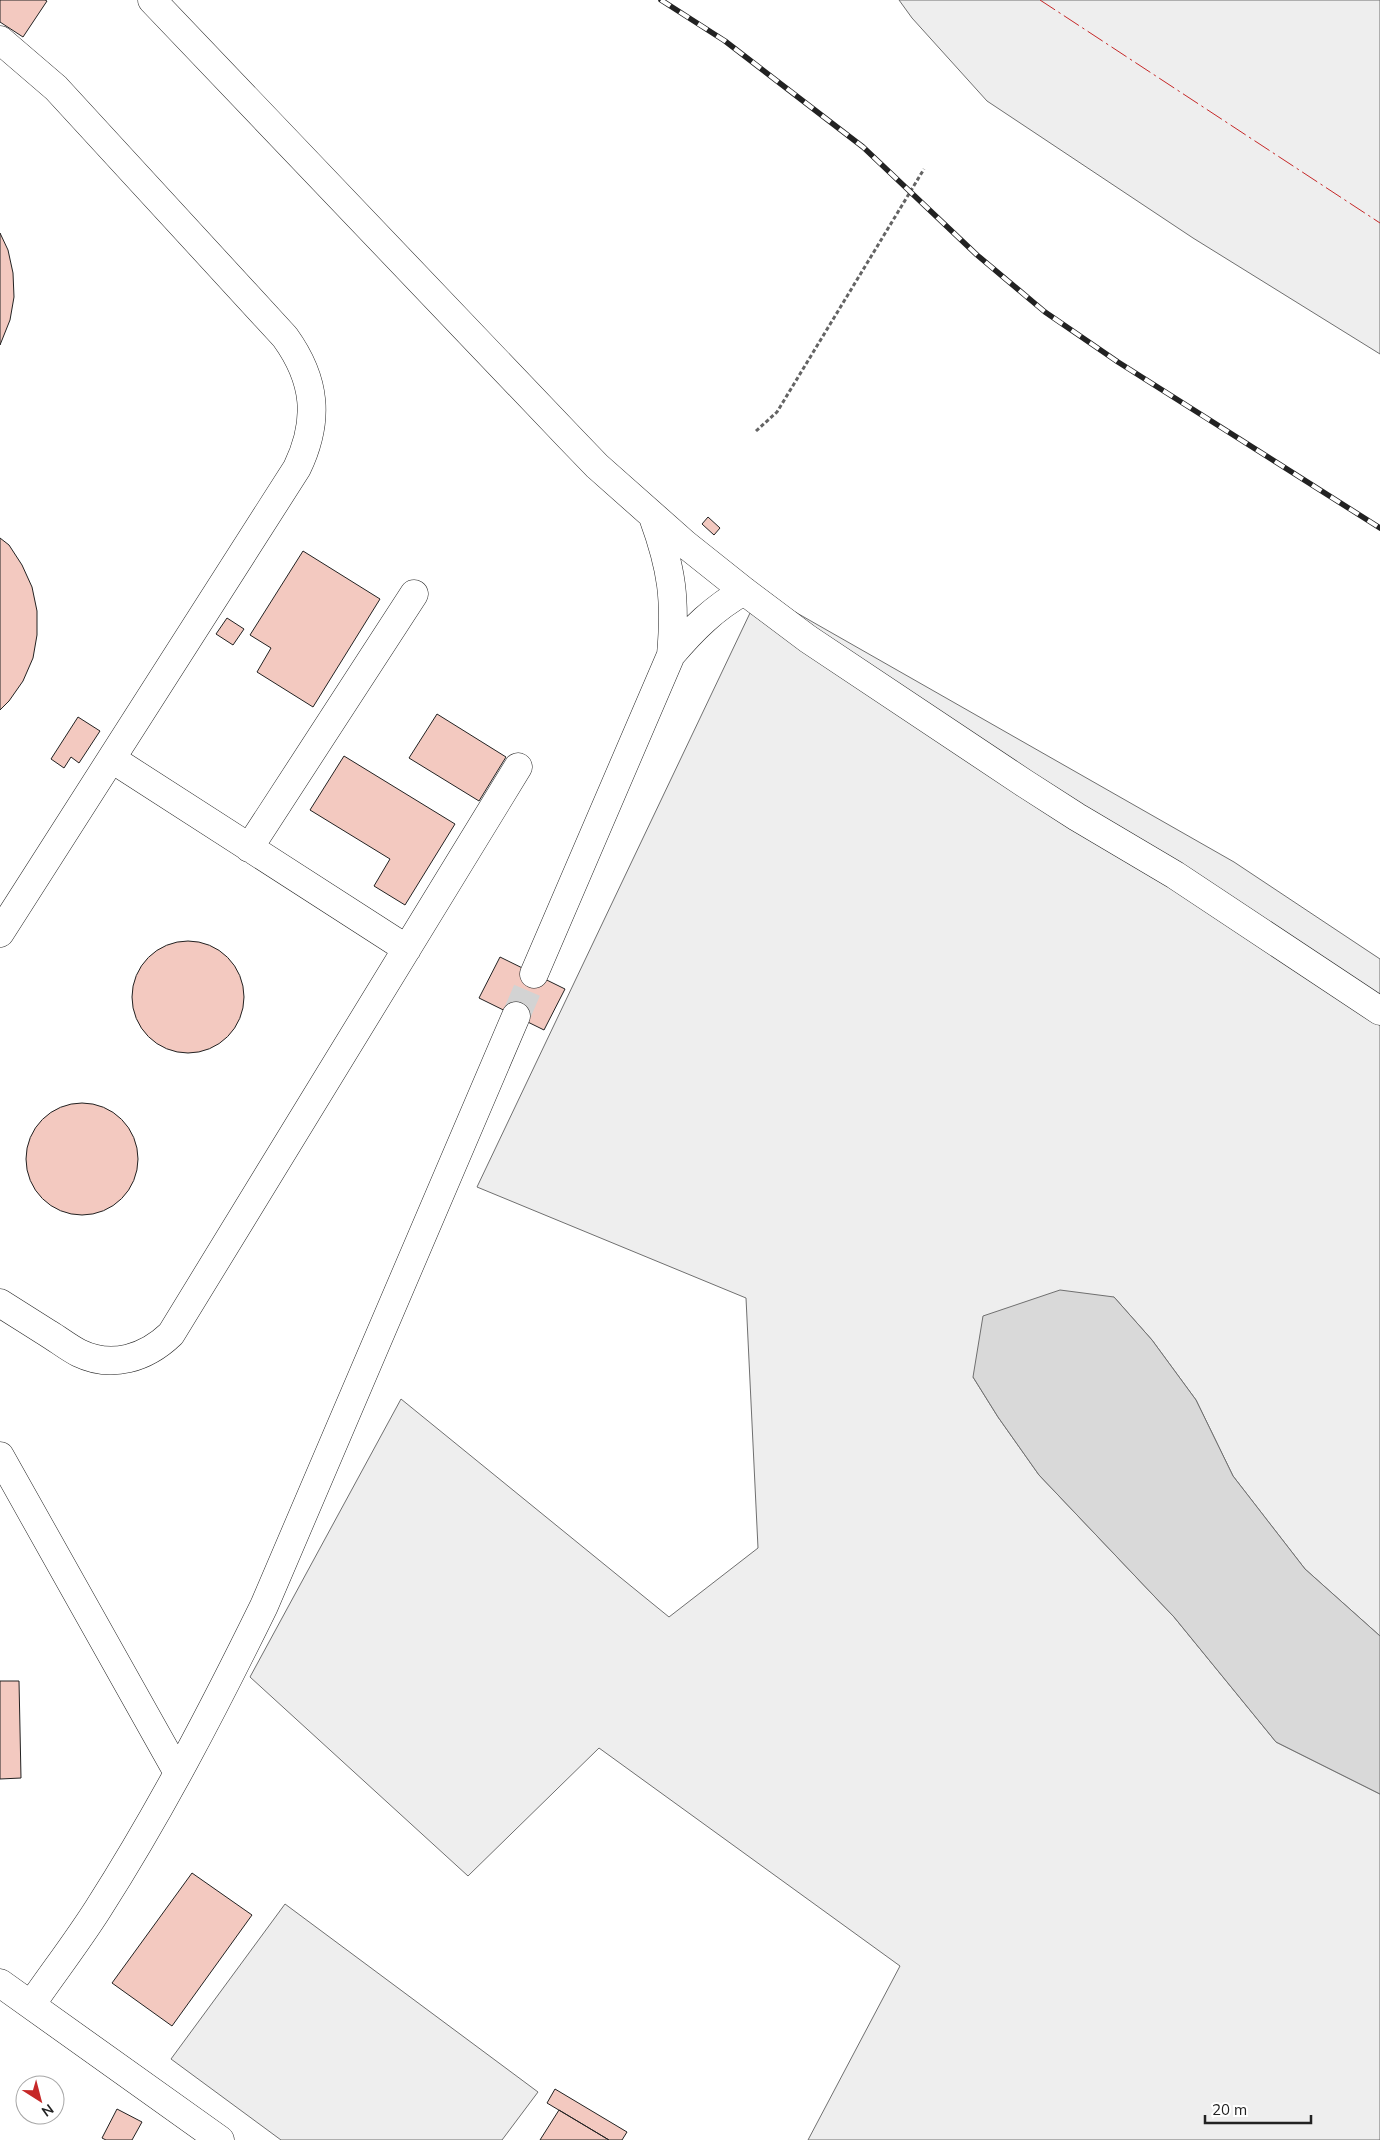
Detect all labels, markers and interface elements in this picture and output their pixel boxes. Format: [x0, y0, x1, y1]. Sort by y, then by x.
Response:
north arrow [15, 2075, 65, 2125]
scale bar [1205, 2092, 1311, 2124]
text: N [38, 2100, 57, 2121]
text: 20 m [1212, 2100, 1247, 2119]

